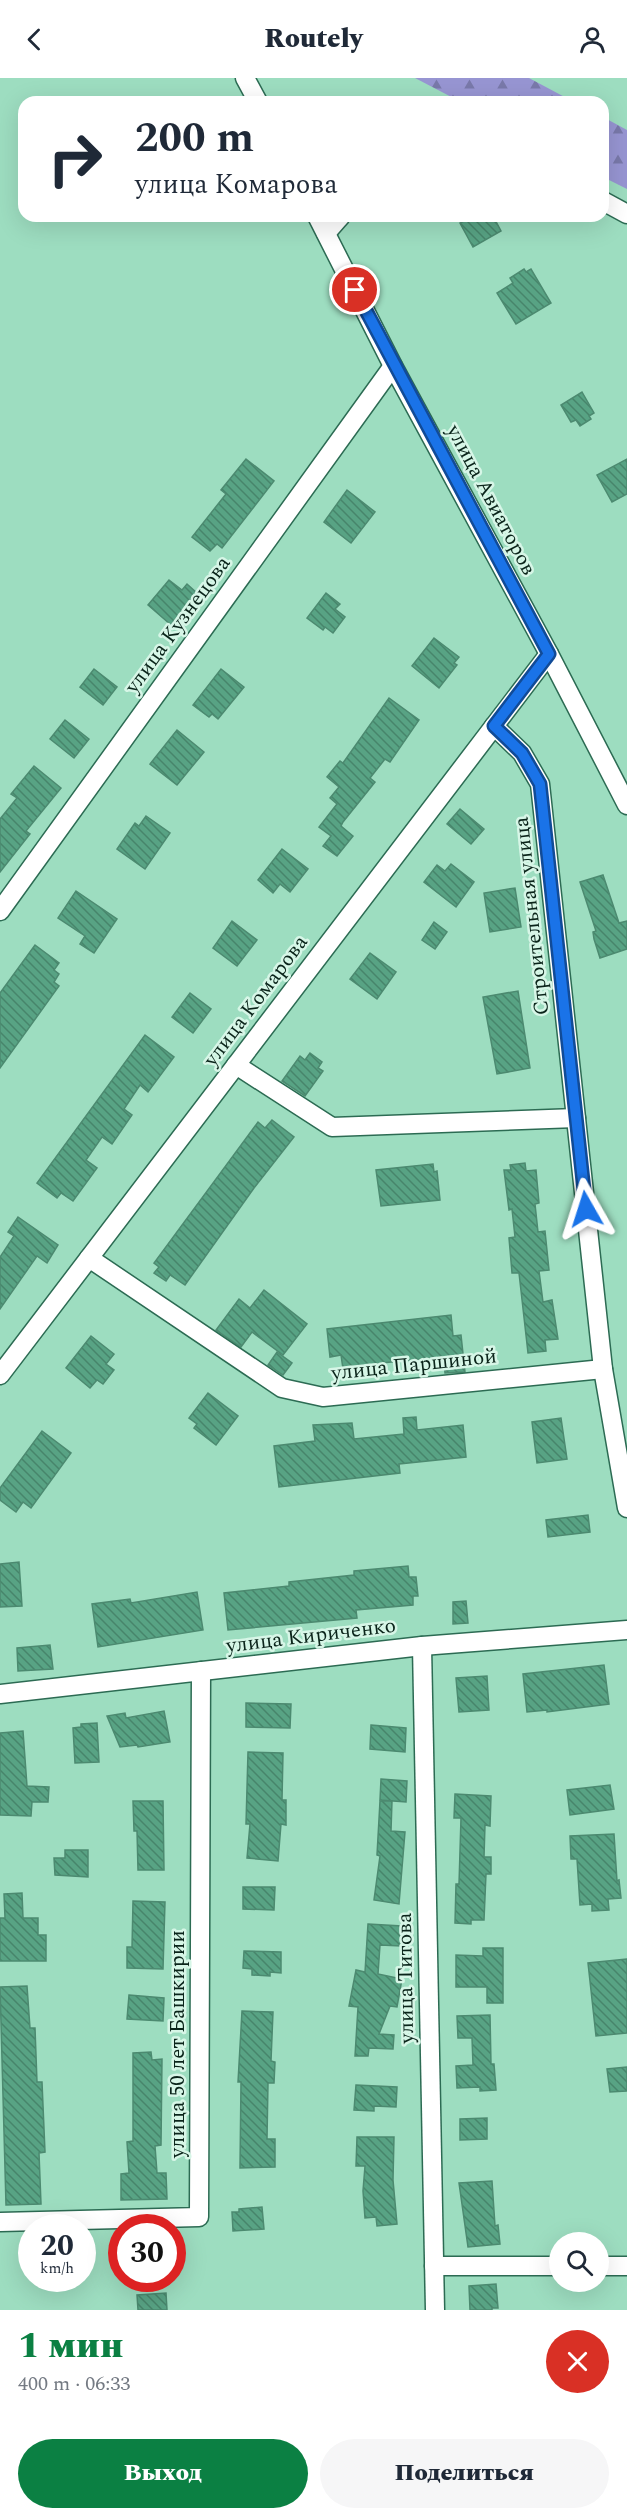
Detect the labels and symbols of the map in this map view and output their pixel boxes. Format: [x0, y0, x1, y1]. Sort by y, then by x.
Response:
pin [329, 264, 380, 315]
street label: улица Авиаторов [437, 418, 544, 581]
street label: улица Кузнецова [116, 549, 239, 701]
street label: Строительная улица [506, 814, 558, 1017]
street label: улица Комарова [195, 928, 317, 1074]
position arrow [554, 1177, 618, 1241]
street label: улица Паршиной [329, 1340, 498, 1390]
street label: улица Кириченко [223, 1610, 398, 1662]
street label: улица Титова [389, 1911, 423, 2045]
street label: улица 50 лет Башкирии [162, 1930, 194, 2159]
speed limit sign: 30 [108, 2214, 186, 2292]

